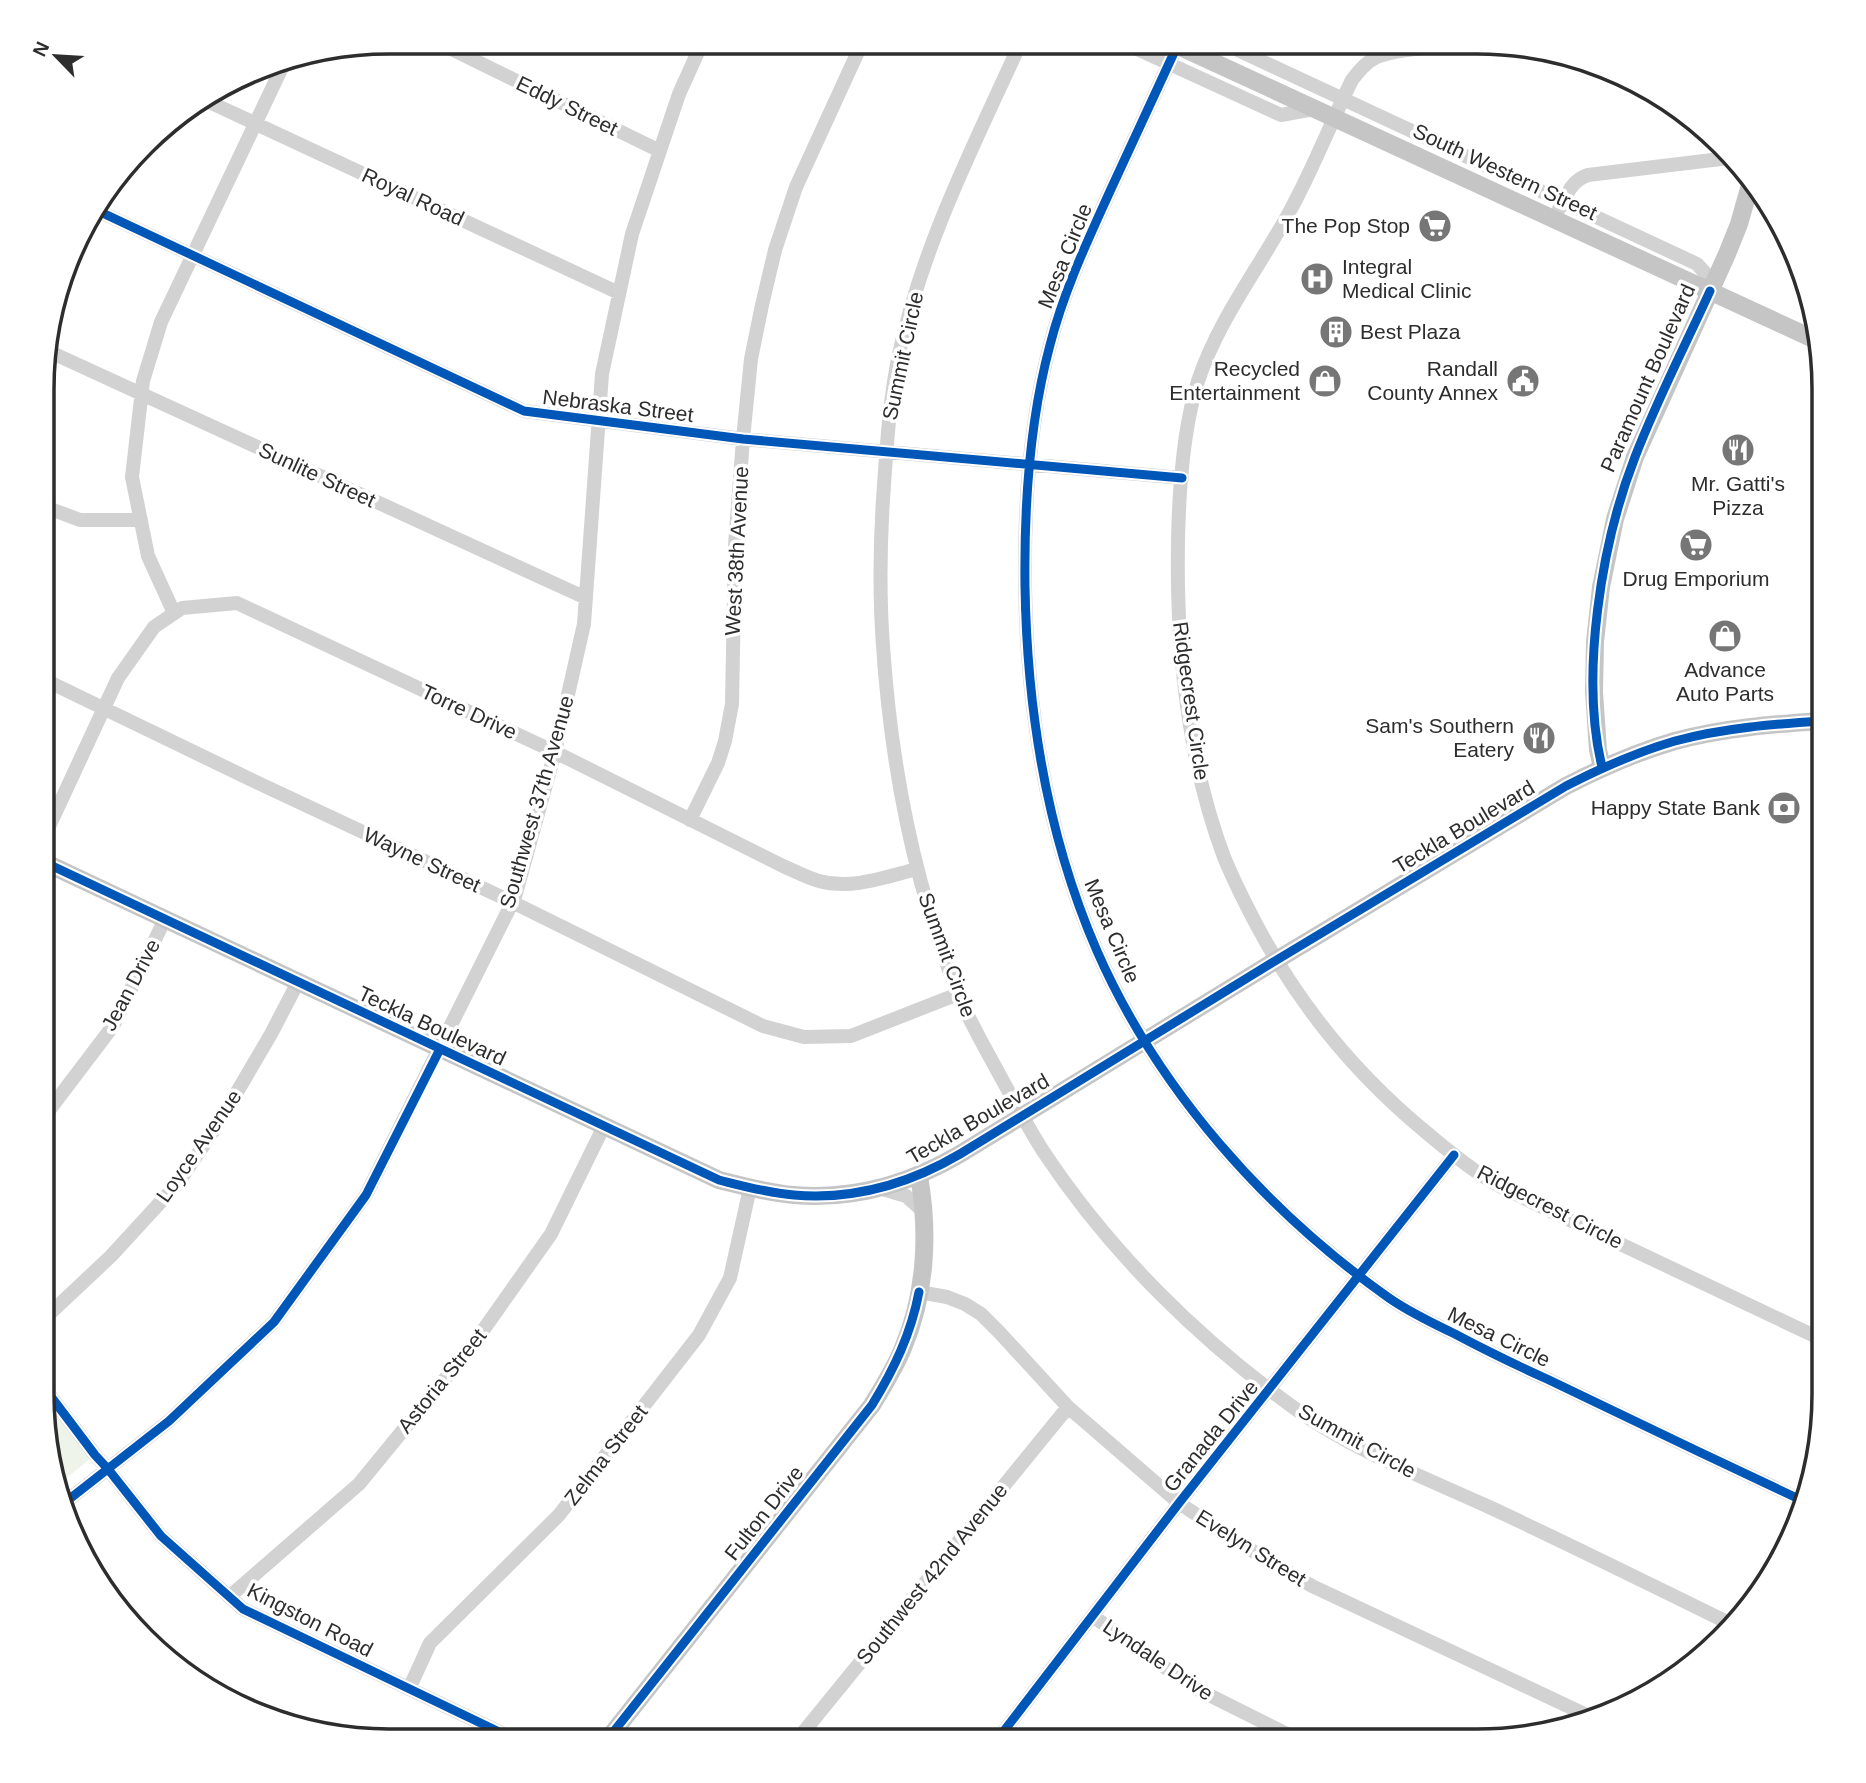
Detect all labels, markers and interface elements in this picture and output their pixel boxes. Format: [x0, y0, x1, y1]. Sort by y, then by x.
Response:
north arrow [21, 21, 91, 91]
text: N [29, 38, 53, 60]
street label: Eddy Street [513, 71, 622, 140]
street label: South Western Street [1410, 119, 1601, 224]
street label: Royal Road [359, 163, 468, 230]
street label: Mesa Circle [1033, 200, 1096, 312]
supermarket icon: The Pop Stop [1416, 207, 1454, 245]
place label: The Pop Stop [1282, 214, 1410, 237]
place label: Integral Medical Clinic [1342, 255, 1472, 302]
hospital icon: Integral Medical Clinic [1298, 260, 1336, 298]
street label: Paramount Boulevard [1596, 280, 1699, 475]
street label: Summit Circle [878, 290, 927, 422]
building icon: Best Plaza [1317, 313, 1355, 351]
place label: Best Plaza [1360, 320, 1461, 343]
place label: Recycled Entertainment [1169, 357, 1300, 404]
place label: Randall County Annex [1367, 357, 1498, 404]
shop icon: Recycled Entertainment [1306, 362, 1344, 400]
public building icon: Randall County Annex [1504, 362, 1542, 400]
street label: Nebraska Street [541, 385, 695, 426]
restaurant icon: Mr. Gatti's Pizza [1719, 431, 1757, 469]
street label: Sunlite Street [255, 437, 379, 512]
street label: West 38th Avenue [721, 466, 752, 636]
place label: Mr. Gatti's Pizza [1691, 472, 1785, 519]
supermarket icon: Drug Emporium [1677, 526, 1715, 564]
place label: Drug Emporium [1622, 567, 1770, 590]
shop icon: Advance Auto Parts [1706, 617, 1744, 655]
street label: Ridgecrest Circle [1169, 620, 1214, 782]
place label: Advance Auto Parts [1676, 658, 1774, 705]
street label: Torre Drive [418, 679, 521, 744]
street label: Southwest 37th Avenue [495, 693, 578, 911]
place label: Sam's Southern Eatery [1365, 714, 1514, 761]
restaurant icon: Sam's Southern Eatery [1520, 719, 1558, 757]
street label: Teckla Boulevard [1389, 776, 1538, 878]
bank icon: Happy State Bank [1765, 789, 1803, 827]
place label: Happy State Bank [1591, 796, 1760, 819]
street label: Wayne Street [360, 822, 485, 897]
street label: Mesa Circle [1080, 875, 1145, 986]
street label: Summit Circle [914, 889, 981, 1020]
street label: Jean Drive [97, 935, 164, 1034]
street label: Teckla Boulevard [355, 981, 510, 1070]
street label: Teckla Boulevard [903, 1069, 1053, 1169]
street label: Loyce Avenue [151, 1085, 246, 1206]
street label: Ridgecrest Circle [1474, 1160, 1627, 1253]
street label: Mesa Circle [1444, 1302, 1554, 1371]
street label: Astoria Street [393, 1324, 491, 1437]
street label: Granada Drive [1159, 1375, 1263, 1496]
street label: Summit Circle [1295, 1399, 1420, 1482]
street label: Zelma Street [560, 1400, 652, 1509]
street label: Fulton Drive [720, 1461, 808, 1564]
street label: Southwest 42nd Avenue [852, 1479, 1012, 1669]
street label: Evelyn Street [1192, 1505, 1310, 1591]
street label: Kingston Road [244, 1578, 377, 1661]
street label: Lyndale Drive [1099, 1614, 1218, 1705]

